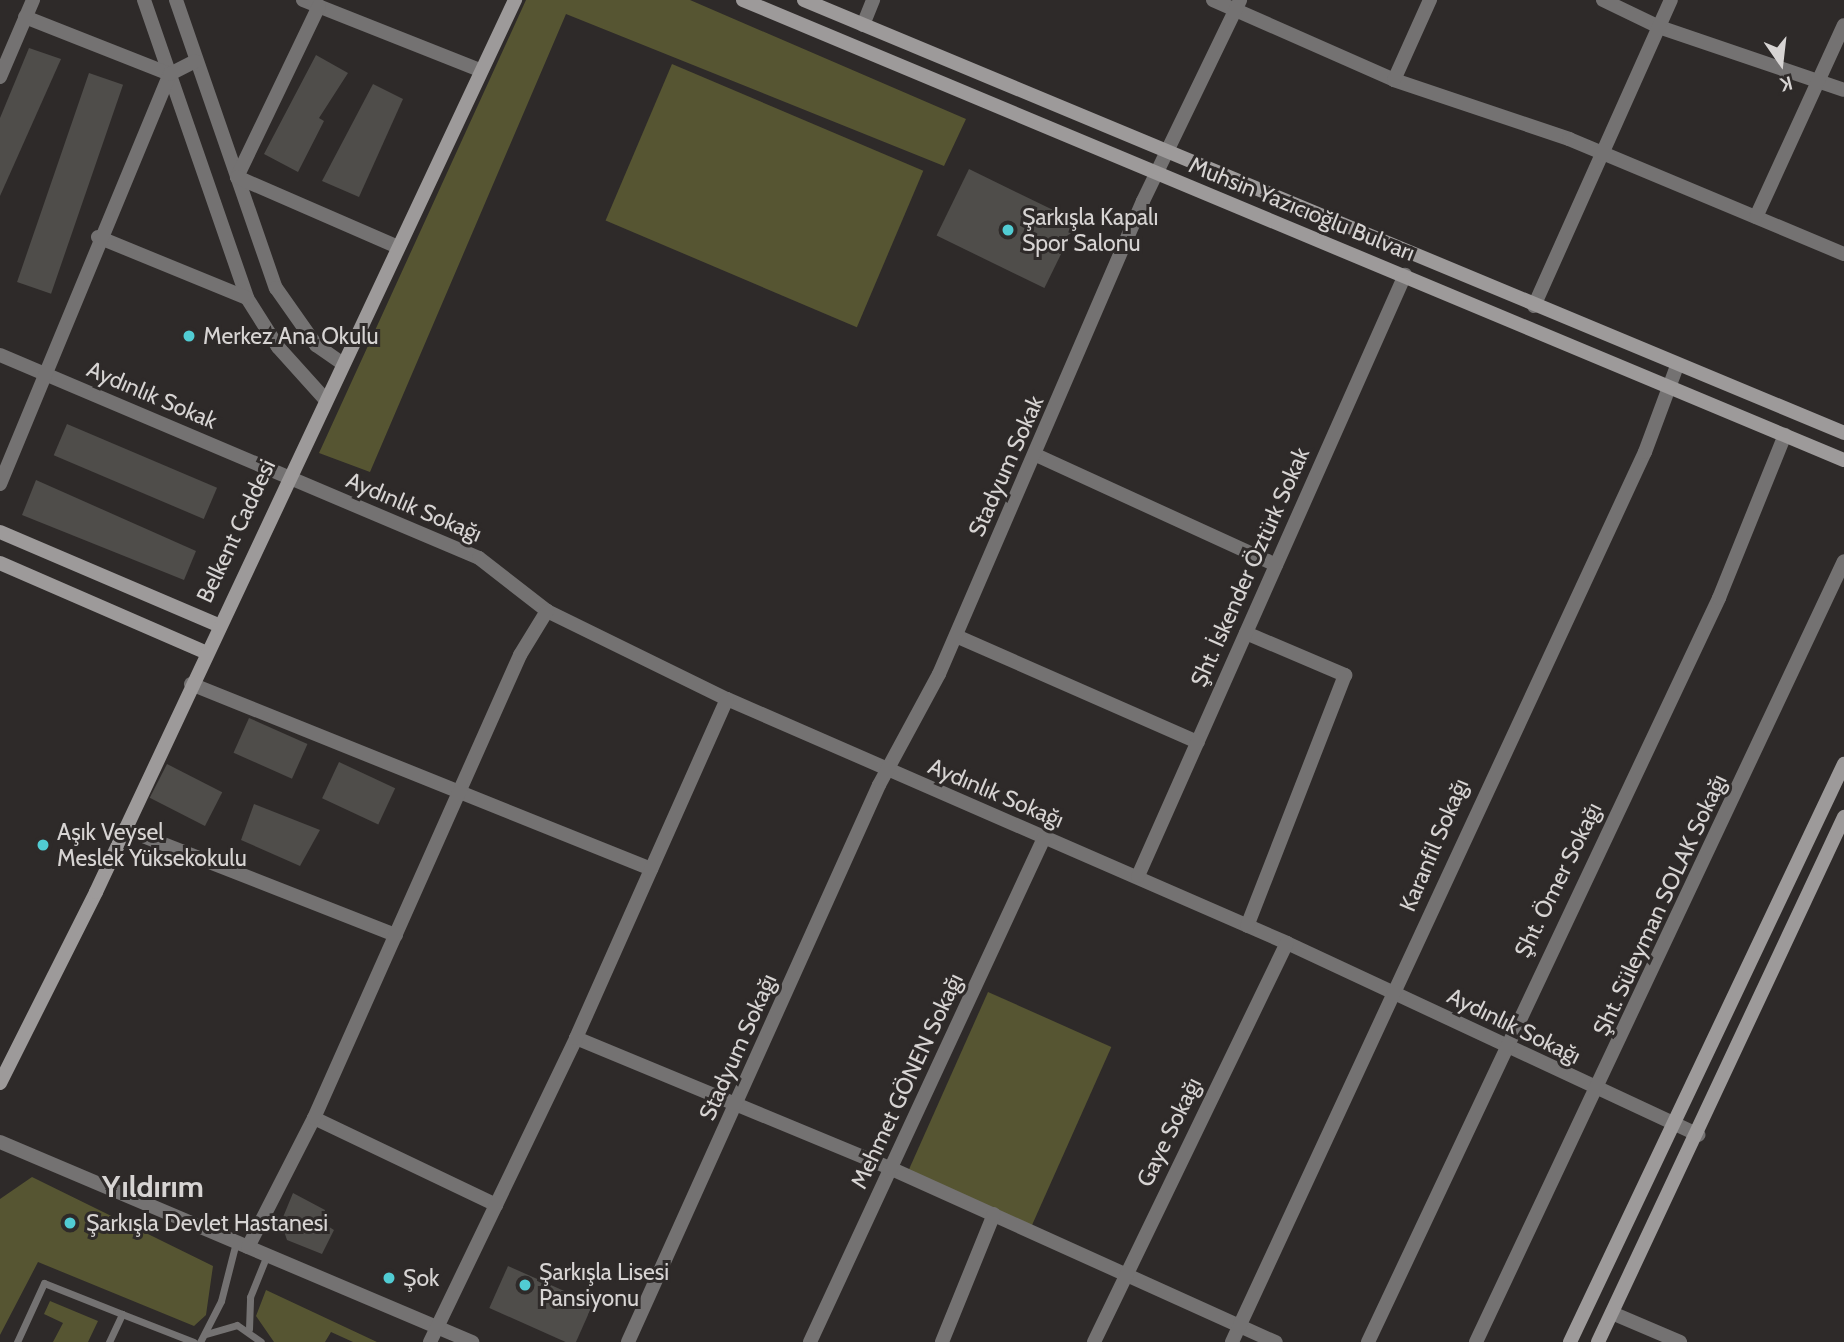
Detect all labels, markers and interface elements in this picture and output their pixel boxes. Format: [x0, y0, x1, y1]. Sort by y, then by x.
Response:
north arrow [1746, 28, 1816, 98]
text: K [1778, 71, 1795, 96]
street label: Muhsin Yazıcıoğlu Bulvarı [1185, 151, 1419, 267]
place label: Şarkışla Kapalı Spor Salonu [1022, 203, 1158, 257]
marker: Şarkışla Kapalı Spor Salonu [1000, 222, 1016, 238]
place label: Merkez Ana Okulu [203, 322, 379, 350]
marker: Merkez Ana Okulu [181, 328, 197, 344]
street label: Aydınlık Sokak [83, 355, 221, 435]
street label: Stadyum Sokak [963, 391, 1049, 541]
street label: Şht. İskender Öztürk Sokak [1185, 443, 1315, 691]
street label: Belkent Caddesi [191, 455, 281, 607]
street label: Aydınlık Sokağı [342, 466, 486, 548]
street label: Aydınlık Sokağı [924, 752, 1068, 834]
street label: Şht. Süleyman SOLAK Sokağı [1587, 770, 1733, 1040]
street label: Karanfil Sokağı [1394, 774, 1474, 916]
street label: Şht. Ömer Sokağı [1509, 798, 1607, 962]
place label: Aşık Veysel Meslek Yüksekokulu [57, 818, 247, 872]
marker: Aşık Veysel Meslek Yüksekokulu [35, 837, 51, 853]
street label: Mehmet GÖNEN Sokağı [845, 969, 969, 1193]
street label: Stadyum Sokağı [693, 970, 783, 1124]
street label: Aydınlık Sokağı [1443, 982, 1585, 1070]
street label: Gaye Sokağı [1131, 1073, 1207, 1191]
district label: Yıldırım [102, 1169, 204, 1205]
place label: Şarkışla Devlet Hastanesi [86, 1209, 328, 1237]
marker: Şarkışla Devlet Hastanesi [60, 1213, 80, 1233]
place label: Şarkışla Lisesi Pansiyonu [539, 1258, 669, 1312]
place label: Şok [403, 1264, 439, 1292]
marker: Şok [381, 1270, 397, 1286]
marker: Şarkışla Lisesi Pansiyonu [517, 1277, 533, 1293]

